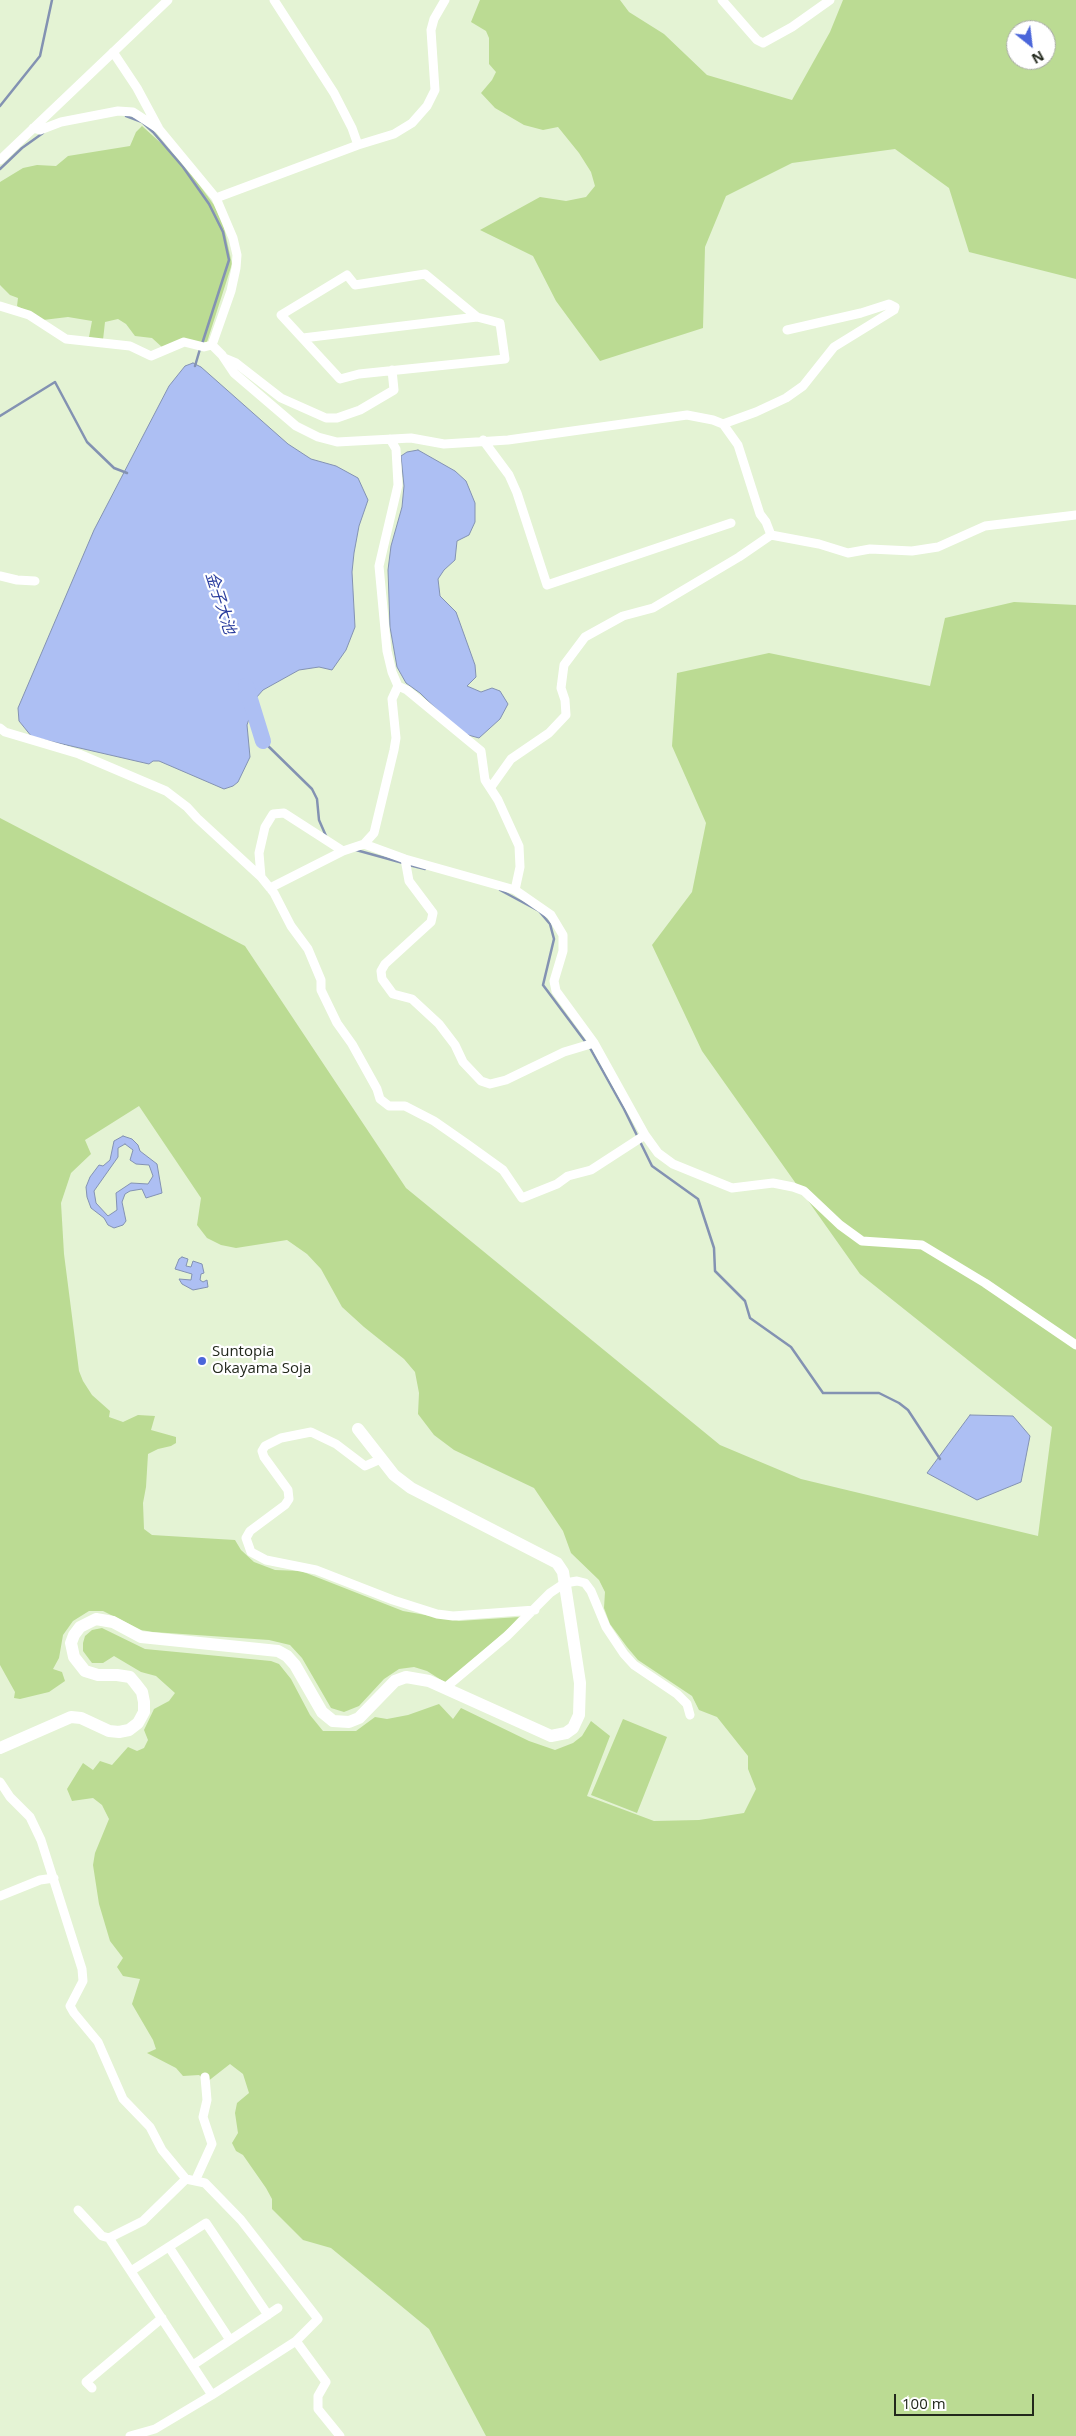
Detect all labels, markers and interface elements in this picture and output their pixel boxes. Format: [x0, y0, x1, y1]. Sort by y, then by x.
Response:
north arrow [1006, 20, 1056, 70]
text: N [1028, 47, 1048, 69]
water label: 金子大池 [201, 570, 239, 636]
place label: Suntopia Okayama Soja [212, 1343, 311, 1378]
marker: Suntopia Okayama Soja [196, 1355, 208, 1367]
scale bar [896, 2384, 1036, 2416]
text: 100 m [902, 2393, 946, 2413]

